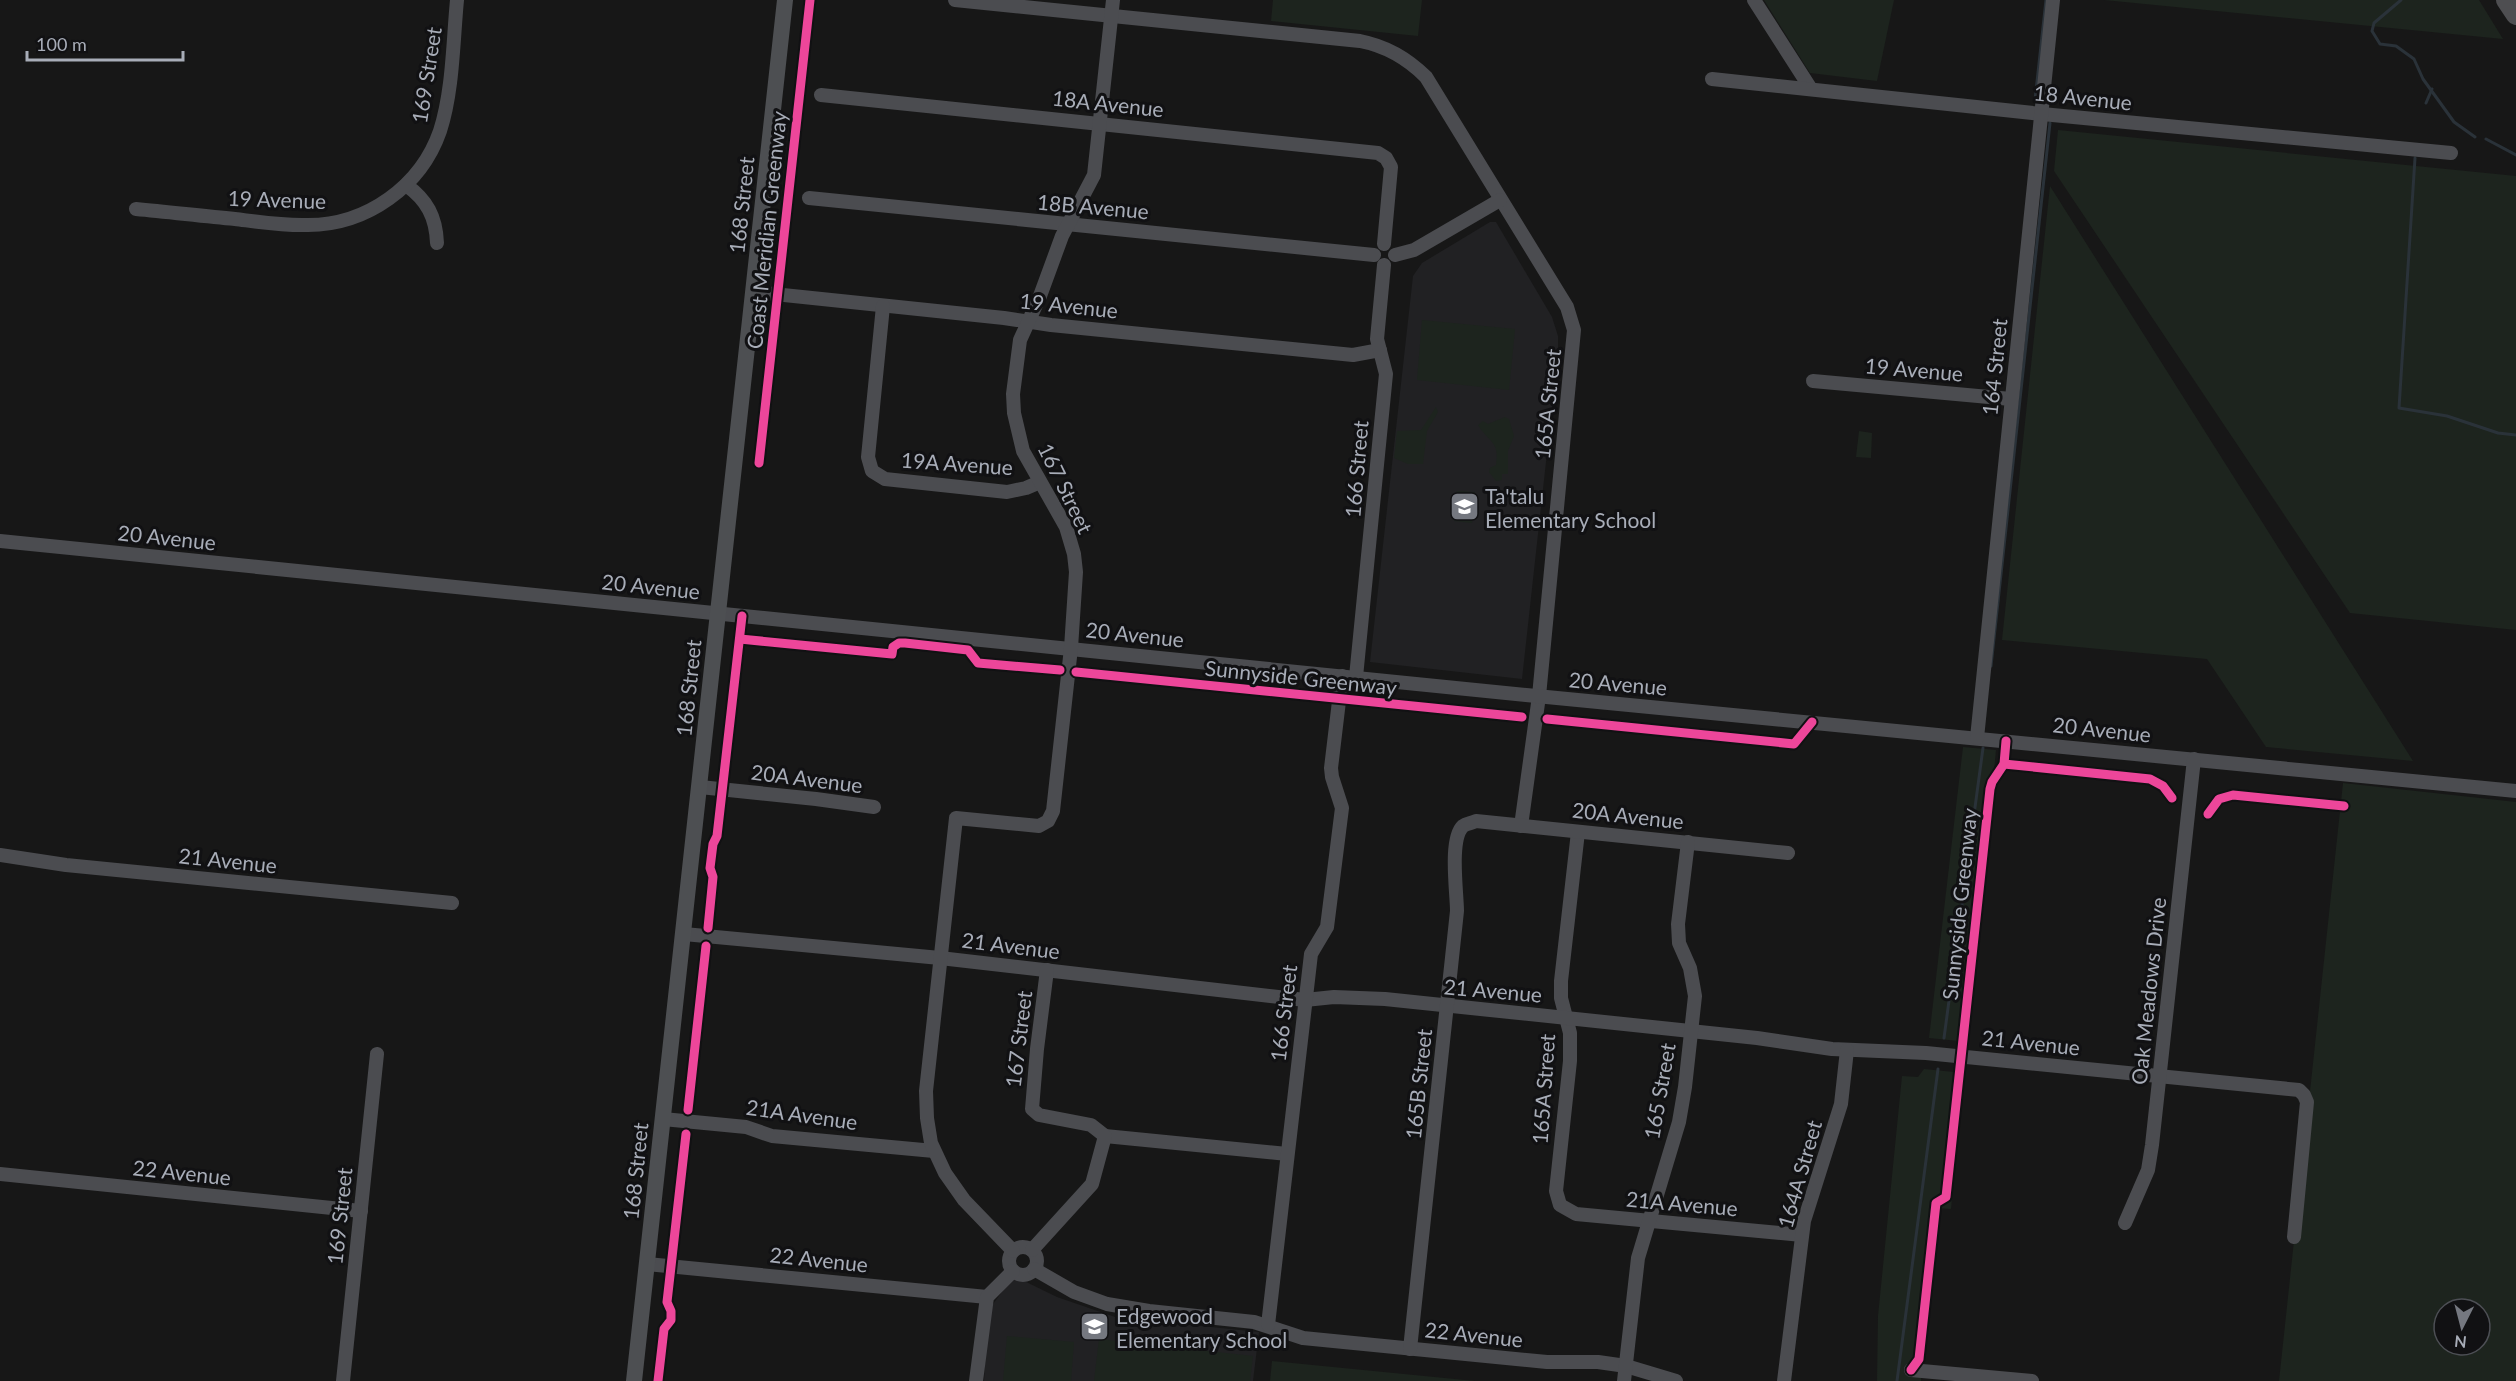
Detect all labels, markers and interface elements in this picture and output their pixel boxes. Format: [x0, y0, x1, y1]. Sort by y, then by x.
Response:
scale bar [27, 24, 183, 62]
street label: 169 Street [406, 25, 446, 125]
text: 100 m [36, 33, 87, 55]
street label: 18 Avenue [2033, 79, 2133, 115]
street label: 18A Avenue [1051, 85, 1165, 121]
street label: Coast Meridian Greenway [741, 110, 791, 350]
street label: 168 Street [723, 155, 759, 255]
street label: 19 Avenue [227, 185, 327, 213]
street label: 18B Avenue [1036, 189, 1150, 223]
street label: 19 Avenue [1019, 287, 1119, 323]
street label: 164 Street [1976, 317, 2012, 417]
street label: 165A Street [1529, 347, 1565, 460]
street label: 19 Avenue [1864, 352, 1964, 386]
street label: 166 Street [1339, 419, 1373, 519]
street label: 167 Street [1033, 439, 1099, 538]
street label: 19A Avenue [900, 447, 1014, 479]
place label: Ta'talu Elementary School [1485, 483, 1656, 532]
school or university icon: Ta'talu Elementary School [1448, 491, 1480, 523]
street label: 20 Avenue [117, 519, 217, 555]
street label: 20 Avenue [601, 568, 701, 604]
street label: 20 Avenue [1085, 616, 1185, 652]
street label: 168 Street [670, 638, 706, 738]
street label: Sunnyside Greenway [1204, 654, 1398, 700]
street label: 20 Avenue [1568, 666, 1668, 700]
street label: 20 Avenue [2052, 711, 2152, 747]
street label: 20A Avenue [750, 759, 864, 797]
street label: 20A Avenue [1571, 797, 1685, 833]
street label: Sunnyside Greenway [1936, 807, 1982, 1001]
street label: 21 Avenue [178, 842, 278, 878]
street label: Oak Meadows Drive [2126, 896, 2170, 1086]
street label: 21 Avenue [961, 927, 1061, 963]
street label: 166 Street [1265, 963, 1301, 1063]
street label: 21 Avenue [1443, 973, 1543, 1007]
street label: 167 Street [1000, 989, 1036, 1089]
street label: 21 Avenue [1981, 1024, 2081, 1060]
street label: 165B Street [1400, 1027, 1436, 1140]
street label: 165A Street [1527, 1032, 1559, 1145]
street label: 165 Street [1638, 1041, 1680, 1141]
street label: 21A Avenue [745, 1094, 859, 1134]
street label: 164A Street [1772, 1117, 1826, 1231]
street label: 168 Street [617, 1121, 653, 1221]
street label: 22 Avenue [132, 1154, 232, 1190]
street label: 169 Street [321, 1166, 357, 1266]
street label: 21A Avenue [1625, 1186, 1739, 1220]
street label: 22 Avenue [769, 1241, 869, 1277]
north arrow [2432, 1297, 2492, 1357]
place label: Edgewood Elementary School [1116, 1303, 1287, 1352]
school or university icon: Edgewood Elementary School [1079, 1311, 1111, 1343]
street label: 22 Avenue [1424, 1316, 1524, 1352]
text: N [2453, 1332, 2468, 1353]

